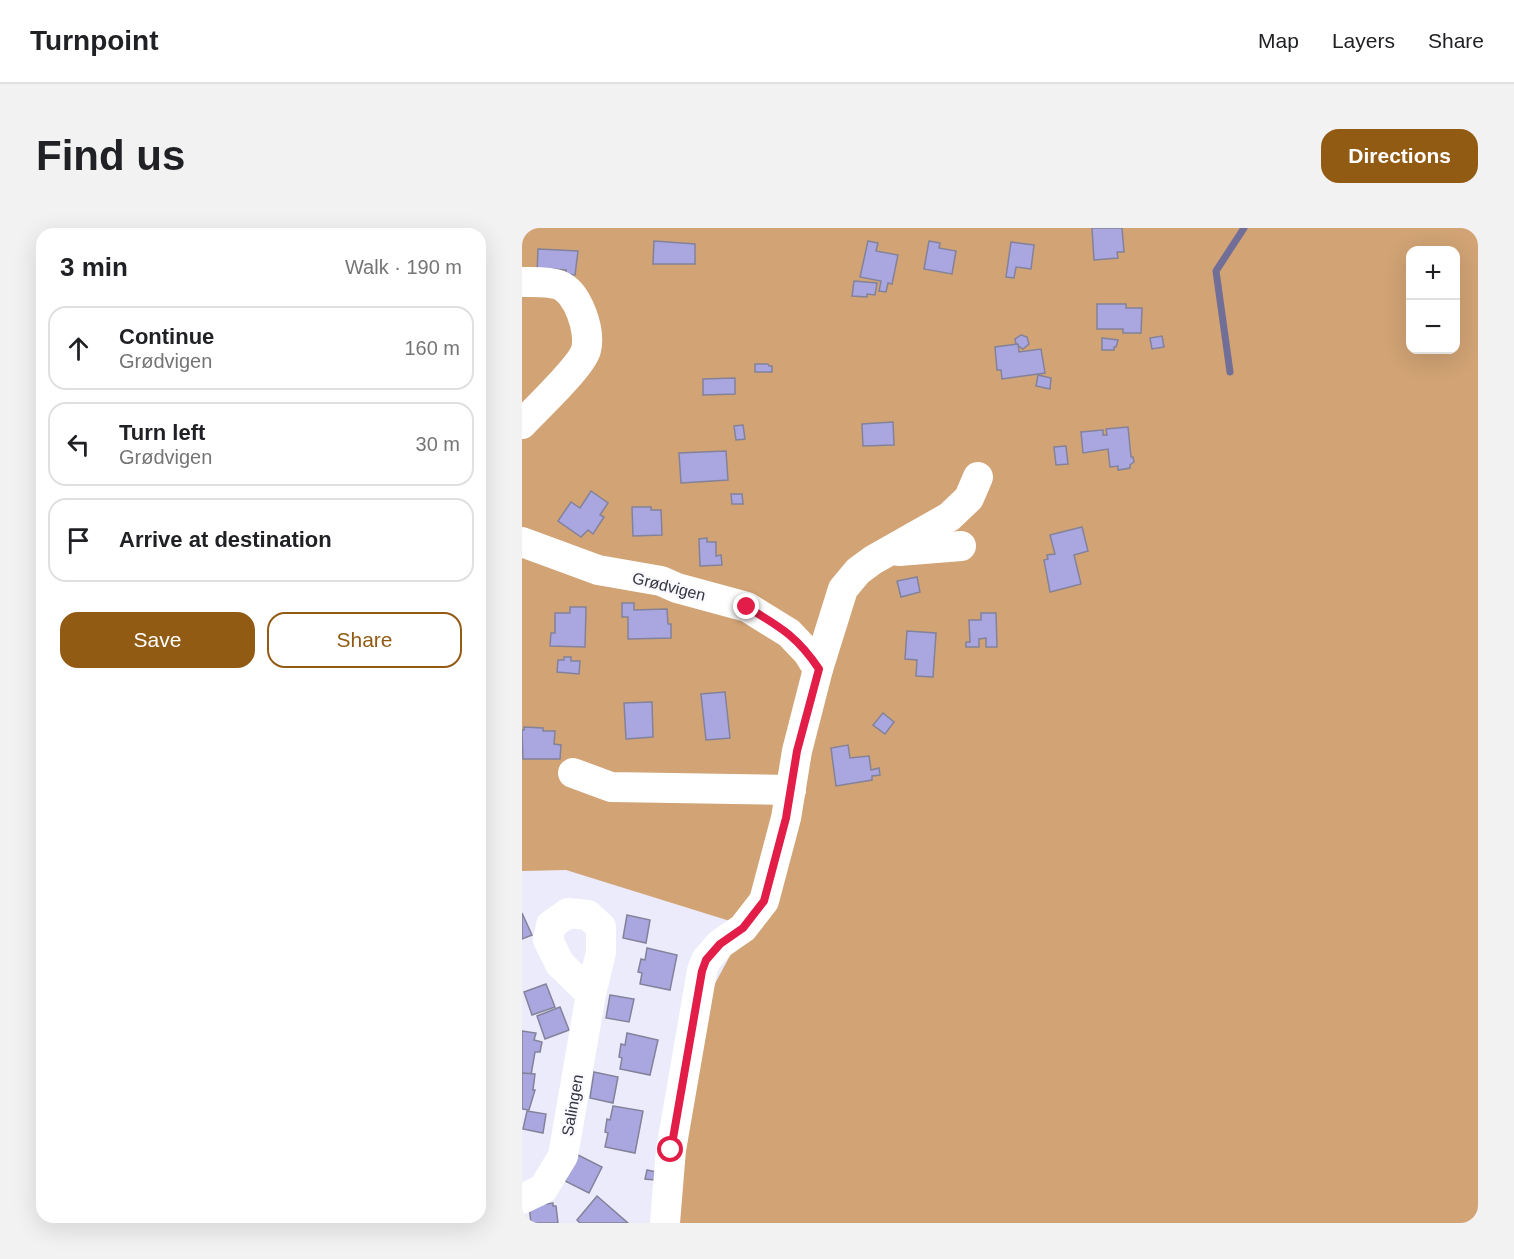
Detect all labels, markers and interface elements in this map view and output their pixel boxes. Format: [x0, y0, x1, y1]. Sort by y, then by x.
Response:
text: Turnpoint [30, 25, 159, 56]
text: Map [1258, 29, 1299, 52]
text: Layers [1332, 29, 1395, 52]
text: Share [1428, 29, 1484, 52]
button: Directions [1321, 129, 1478, 183]
text: Find us [36, 132, 185, 179]
map controls [1406, 246, 1460, 354]
button: + [1406, 246, 1460, 300]
text: 3 min [60, 252, 128, 282]
text: Walk · 190 m [345, 256, 462, 278]
button: − [1406, 300, 1460, 354]
text: Continue [119, 324, 214, 349]
icon: ahead [62, 332, 95, 365]
text: 160 m [404, 337, 460, 359]
text: Grødvigen [119, 350, 212, 372]
text: Turn left [119, 420, 205, 445]
icon: left [62, 428, 95, 461]
text: 30 m [416, 433, 460, 455]
text: Grødvigen [119, 446, 212, 468]
icon: arrive [62, 524, 95, 557]
text: Arrive at destination [119, 527, 332, 552]
street label: Grødvigen [631, 569, 707, 604]
route end [733, 593, 759, 619]
button: Save [60, 612, 255, 668]
button: Share [267, 612, 462, 668]
street label: Salingen [559, 1073, 586, 1137]
route start [657, 1136, 683, 1162]

